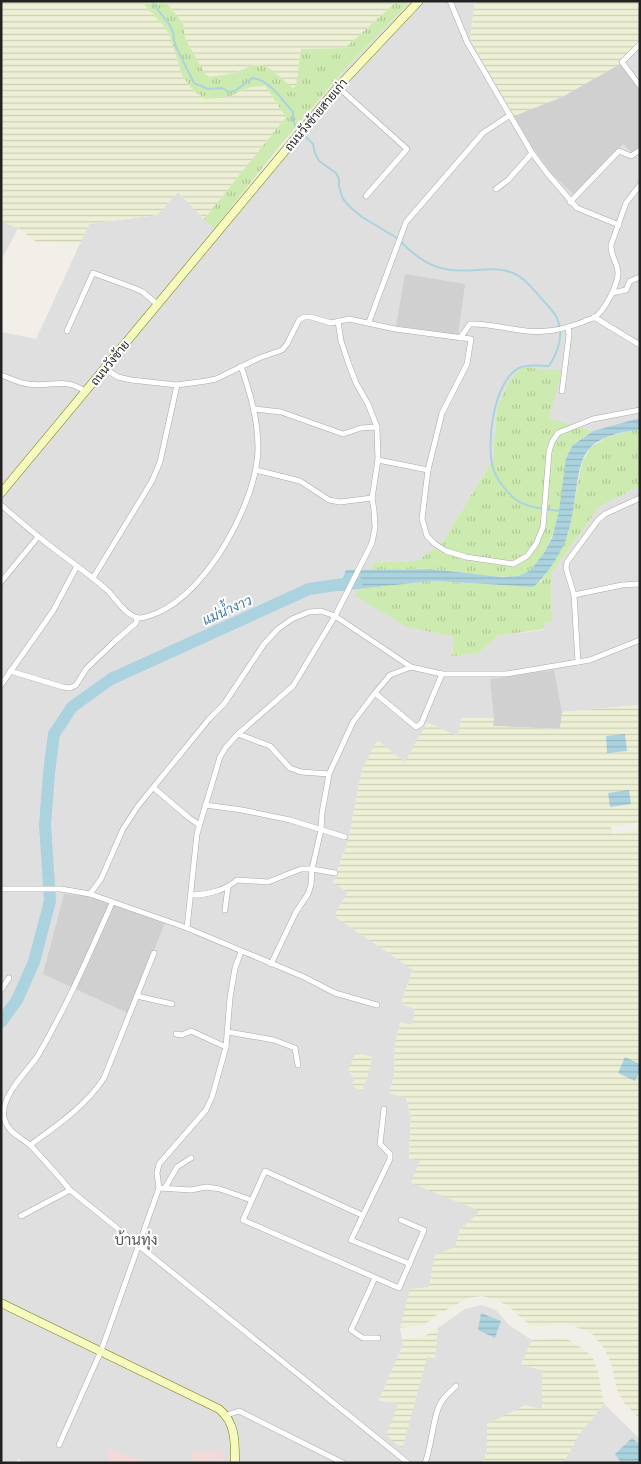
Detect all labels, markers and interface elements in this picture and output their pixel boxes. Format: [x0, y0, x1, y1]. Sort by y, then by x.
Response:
street label: ถนนวังซ้ายสายเก่า [279, 74, 352, 155]
street label: ถนนวังซ้าย [85, 336, 134, 390]
water label: แม่น้ำงาว [198, 588, 255, 630]
district label: บ้านทุ่ง [114, 1228, 158, 1251]

